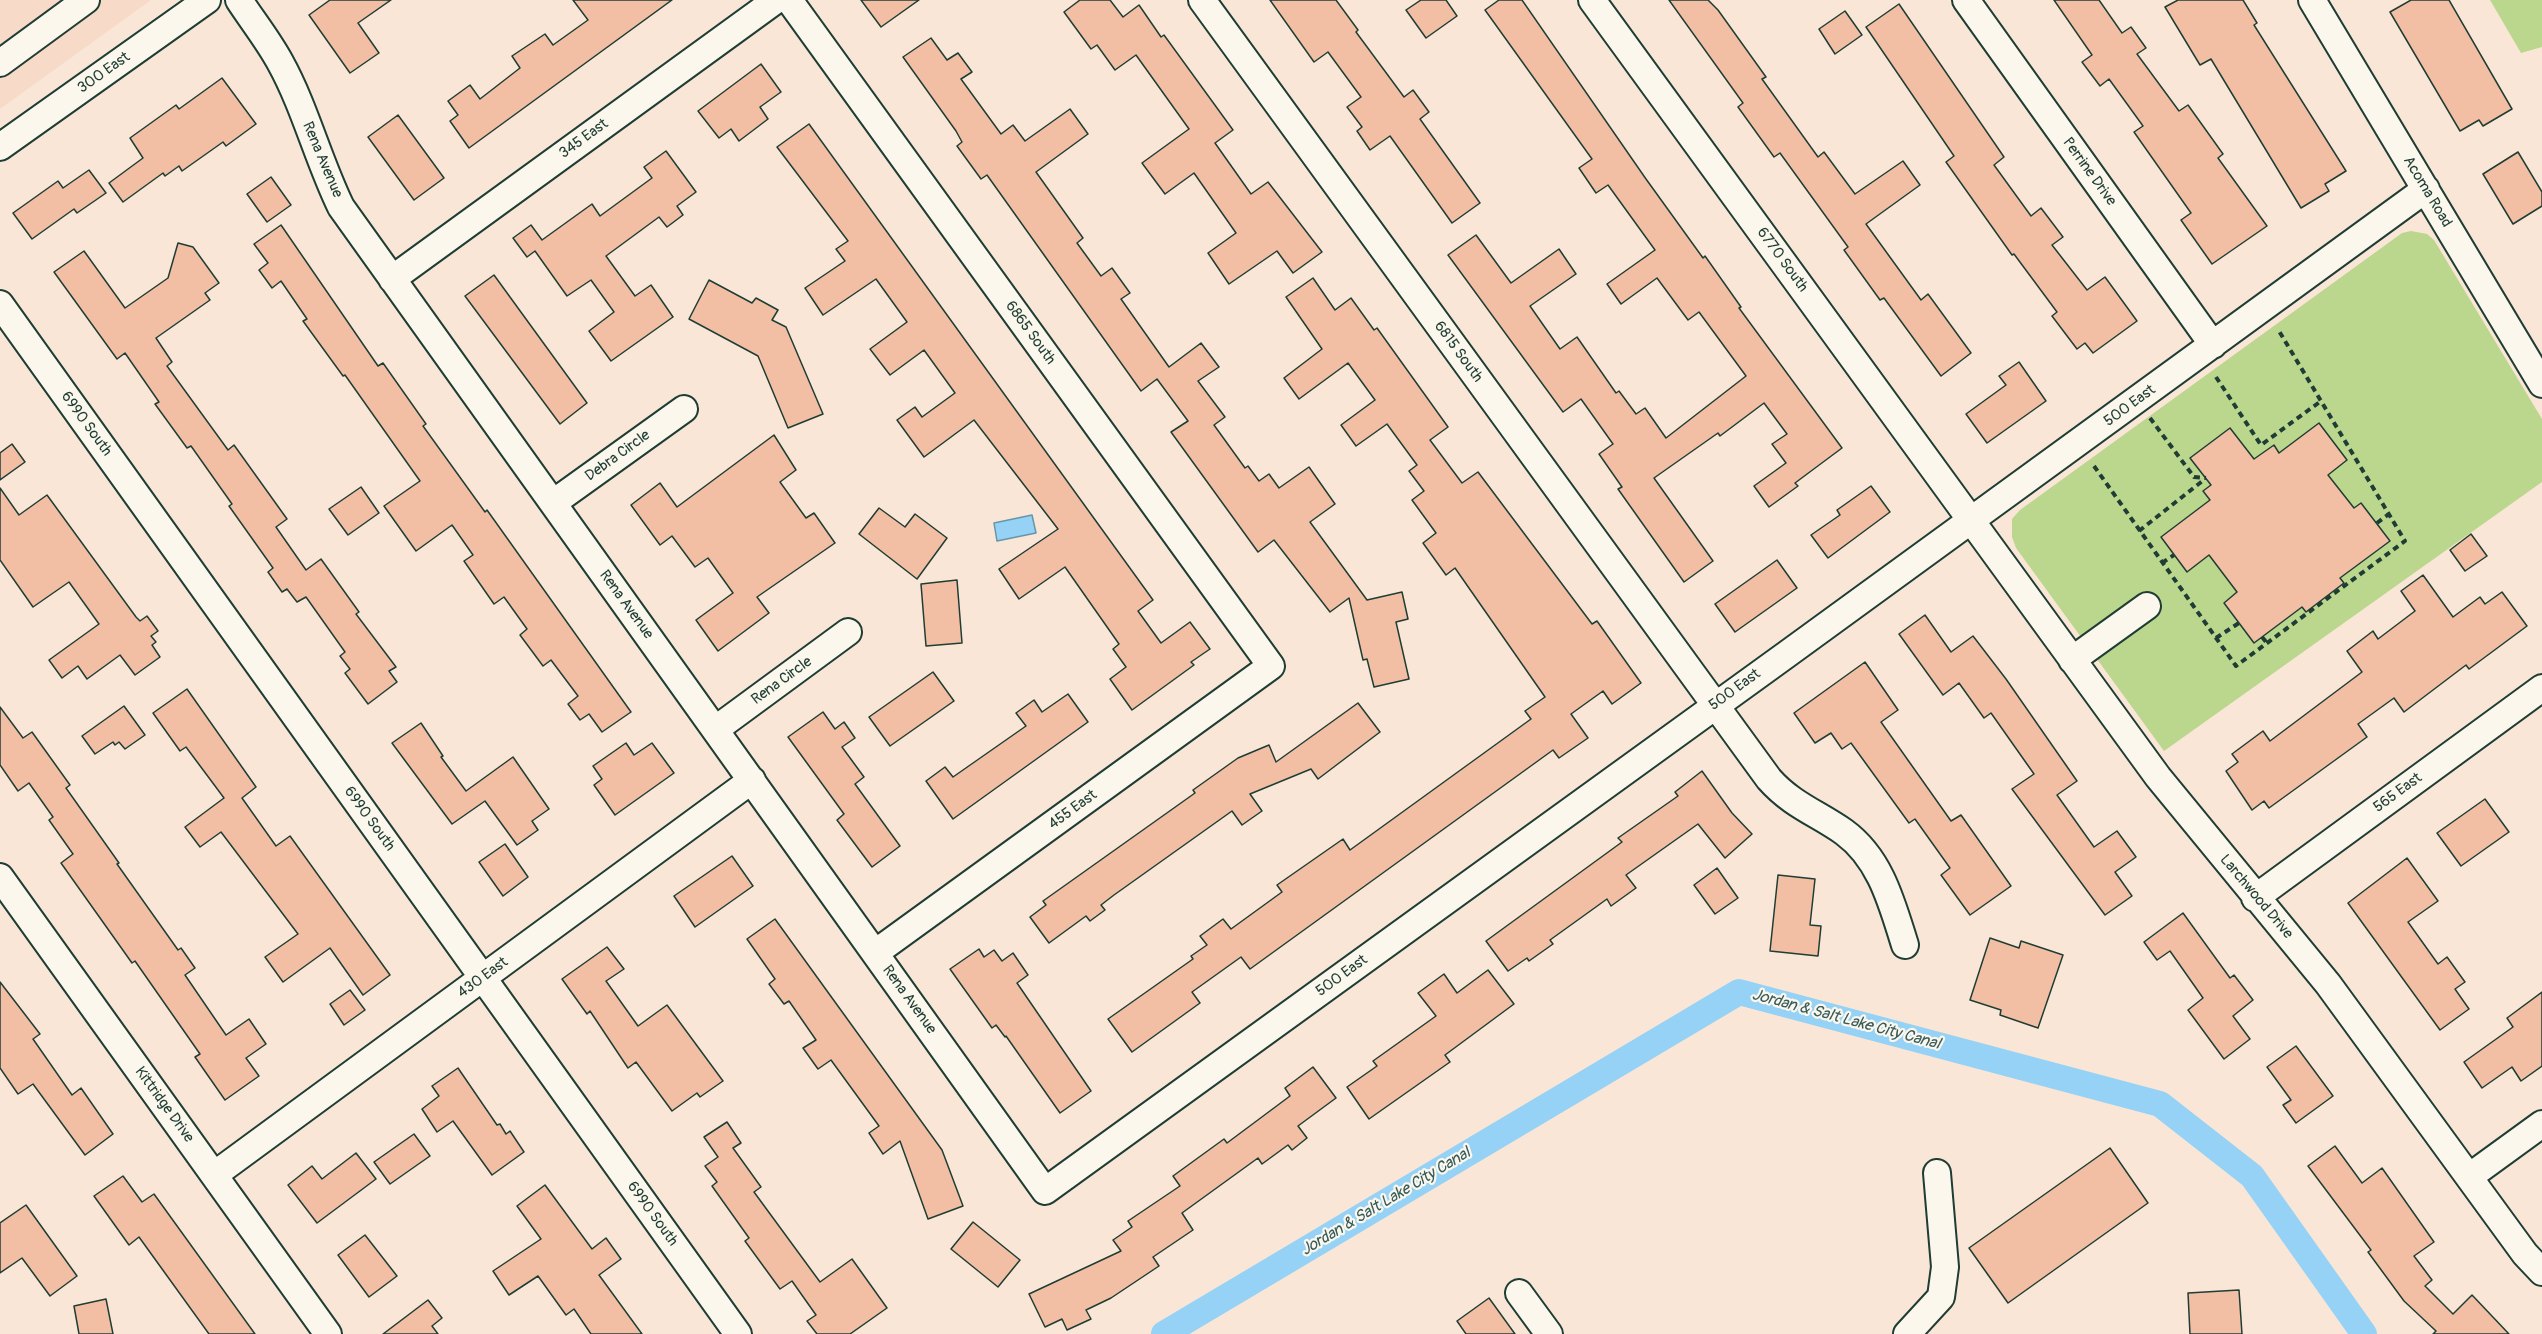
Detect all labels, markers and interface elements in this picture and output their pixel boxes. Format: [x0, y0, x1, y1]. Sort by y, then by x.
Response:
street label: 300 East [74, 49, 134, 97]
street label: 345 East [556, 115, 612, 163]
street label: Rena Avenue [298, 119, 346, 201]
street label: Perrine Drive [2058, 134, 2120, 210]
street label: Acoma Road [2399, 153, 2455, 231]
street label: 6770 South [1753, 224, 1811, 296]
street label: 6865 South [1001, 298, 1059, 368]
street label: 6815 South [1430, 318, 1486, 386]
street label: 500 East [2101, 381, 2159, 431]
street label: 6990 South [57, 388, 115, 460]
street label: Debra Circle [582, 426, 654, 486]
street label: Rena Avenue [595, 567, 657, 643]
street label: Rena Circle [748, 653, 816, 709]
street label: 500 East [1706, 665, 1764, 715]
street label: 565 East [2370, 769, 2426, 817]
street label: 6990 South [340, 783, 398, 855]
street label: 455 East [1045, 786, 1101, 834]
street label: Larchwood Drive [2216, 851, 2296, 943]
street label: 500 East [1313, 951, 1371, 1001]
street label: 430 East [454, 954, 512, 1002]
street label: Rena Avenue [878, 962, 940, 1038]
water label: Jordan & Salt Lake City Canal [1750, 986, 1942, 1054]
street label: Kittridge Drive [130, 1064, 198, 1146]
water label: Jordan & Salt Lake City Canal [1298, 1144, 1474, 1260]
street label: 6990 South [623, 1178, 681, 1250]

